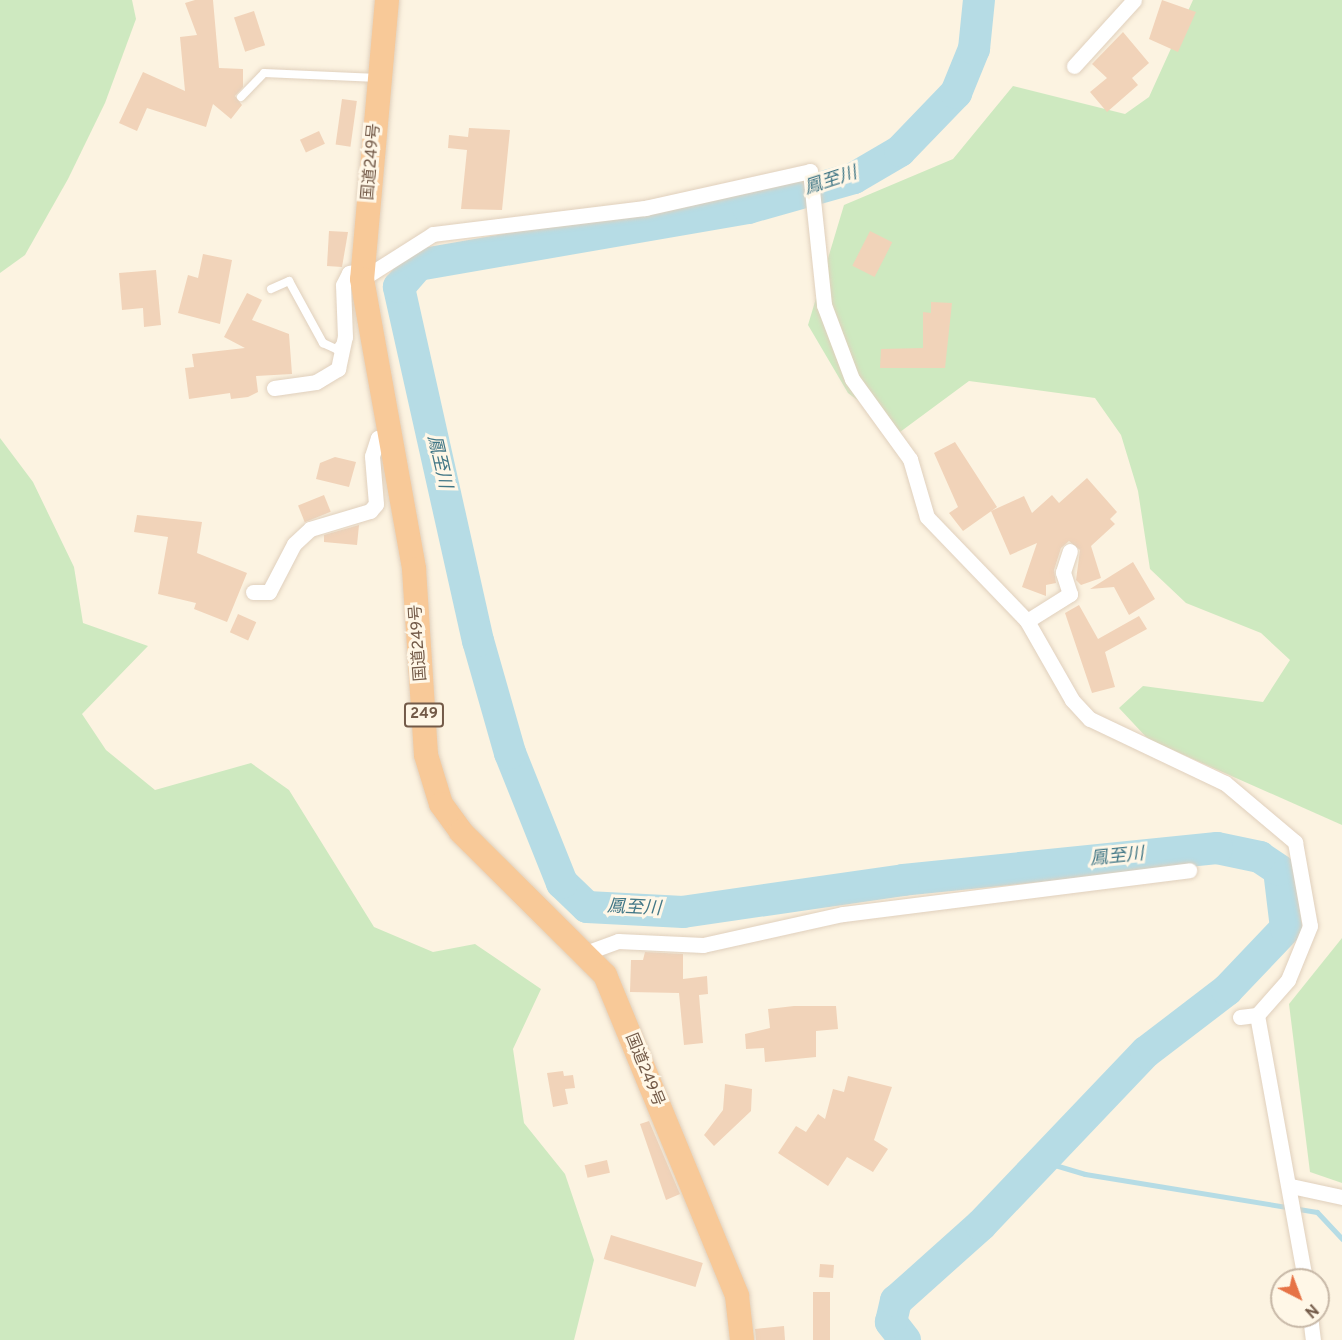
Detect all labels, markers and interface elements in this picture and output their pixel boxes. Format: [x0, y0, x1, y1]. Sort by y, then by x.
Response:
street label: 国道249号 [359, 123, 385, 201]
water label: 鳳至川 [802, 163, 860, 201]
water label: 鳳至川 [421, 433, 455, 491]
street label: 国道249号 [407, 604, 431, 682]
road number: 249 [403, 703, 445, 727]
water label: 鳳至川 [1089, 844, 1145, 872]
water label: 鳳至川 [606, 897, 662, 921]
street label: 国道249号 [621, 1031, 667, 1109]
north arrow [1270, 1268, 1330, 1328]
text: N [1300, 1299, 1322, 1321]

